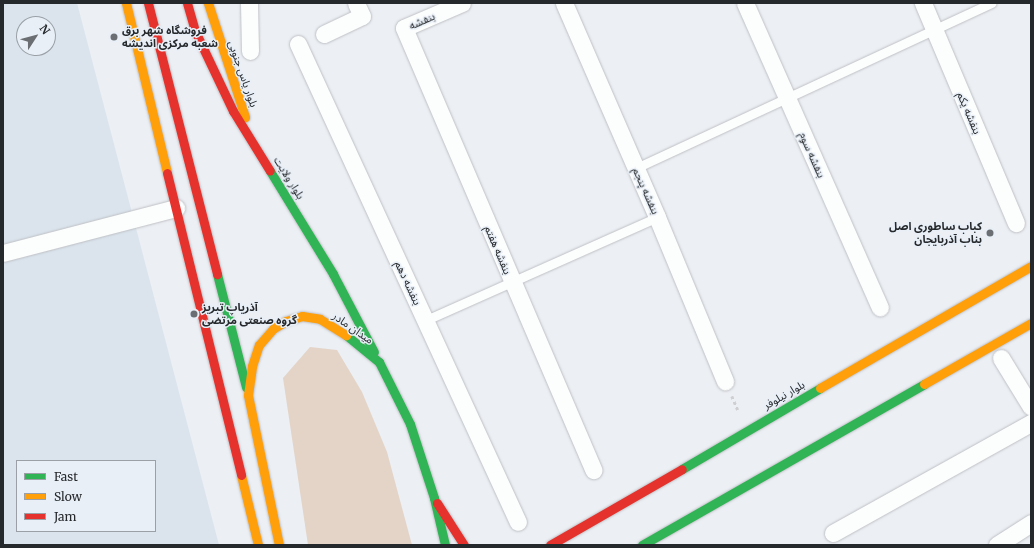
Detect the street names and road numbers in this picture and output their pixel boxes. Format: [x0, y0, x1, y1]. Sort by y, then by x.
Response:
street label: بنفشه [407, 10, 437, 32]
street label: بلوار یاس جنوبی [225, 39, 261, 109]
street label: بنفشه یکم [954, 90, 984, 136]
street label: بنفشه سوم [796, 130, 828, 180]
street label: بلوار ولایت [271, 154, 307, 202]
street label: بنفشه پنجم [630, 166, 662, 216]
street label: بنفشه هفتم [482, 224, 514, 276]
street label: بنفشه دهم [392, 259, 424, 307]
street label: میدان مادر [330, 309, 376, 347]
street label: بلوار نیلوفر [761, 378, 807, 412]

